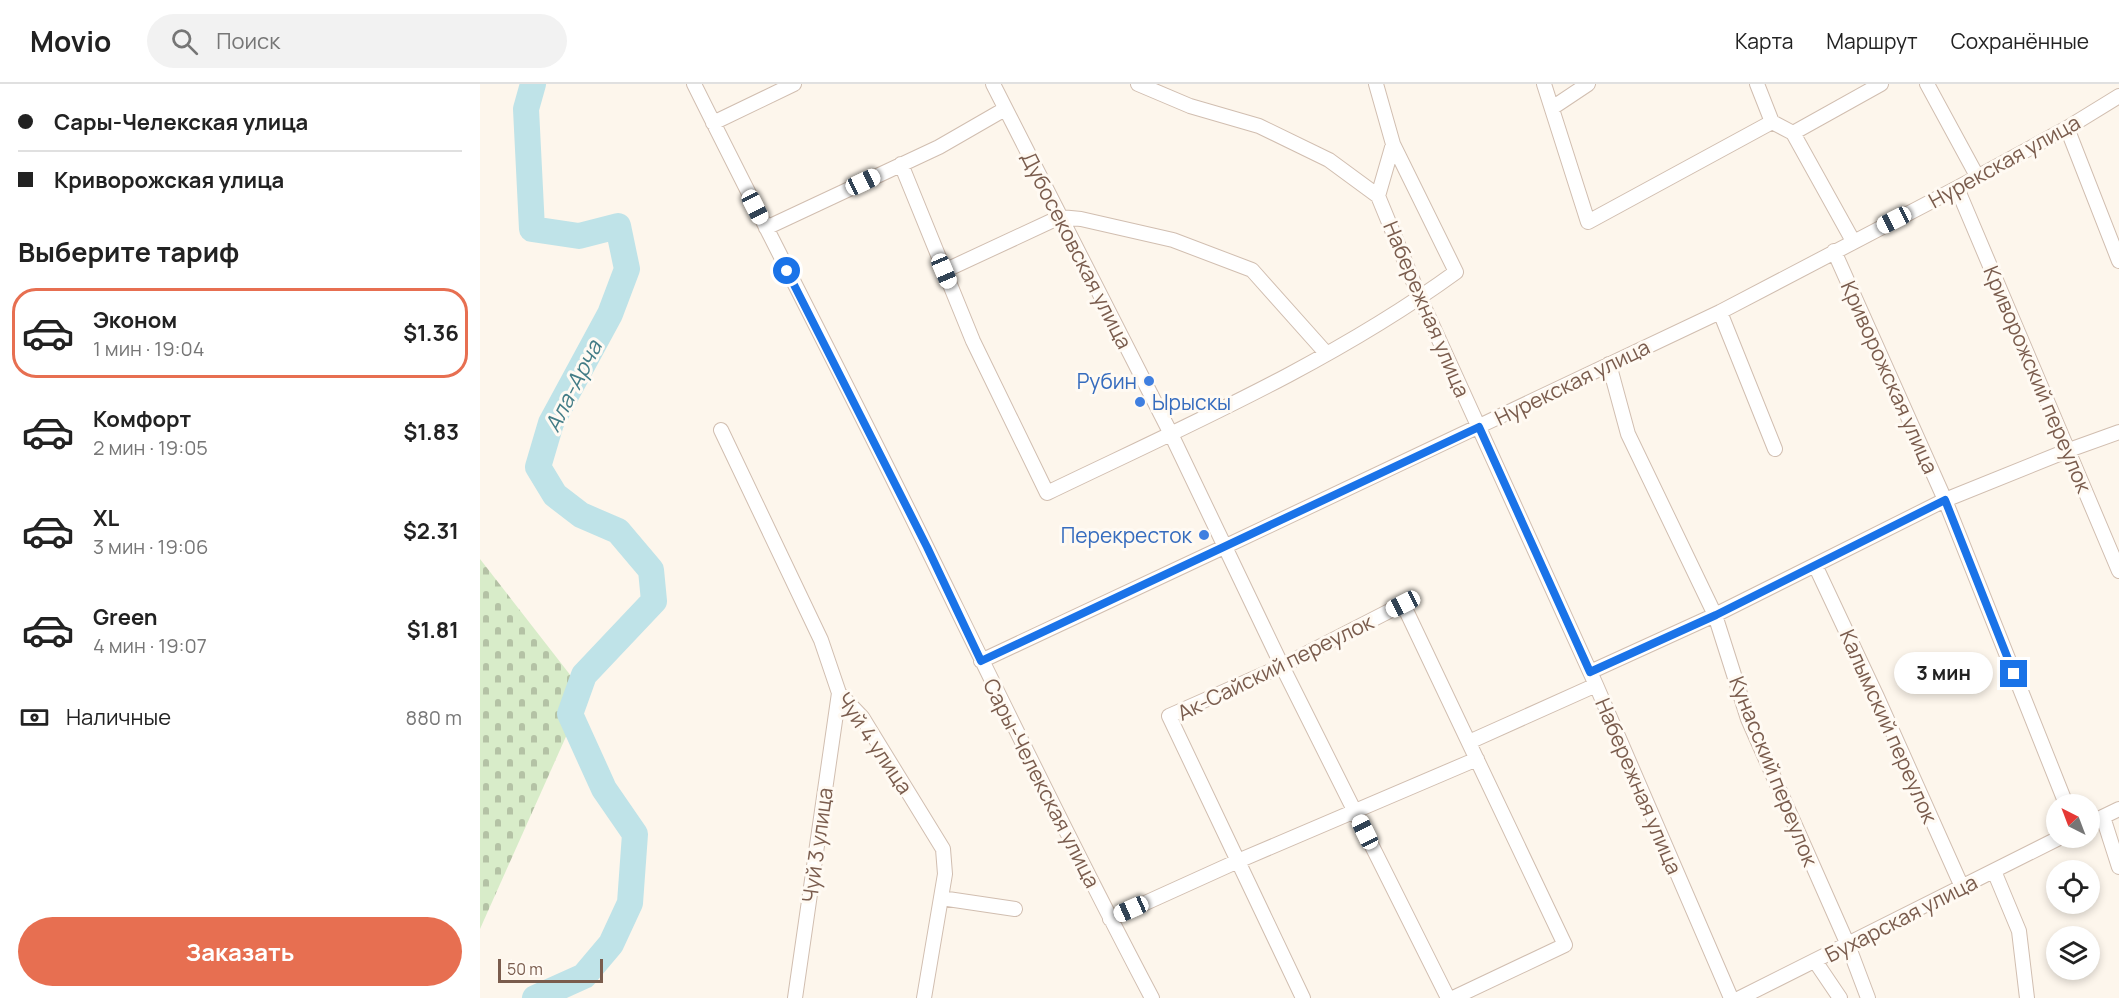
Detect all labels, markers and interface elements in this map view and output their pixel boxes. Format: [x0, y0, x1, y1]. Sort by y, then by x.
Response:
search box [147, 14, 567, 68]
text: Movio [30, 22, 111, 60]
icon: search [168, 25, 201, 58]
text: Поиск [216, 26, 280, 56]
text: Карта [1735, 27, 1793, 55]
text: Маршрут [1826, 27, 1918, 55]
text: Сохранённые [1951, 27, 2089, 55]
text: Сары-Челекская улица [54, 107, 308, 137]
street label: Нурекская улица [1923, 108, 2085, 214]
street label: Дубосековская улица [1015, 147, 1139, 353]
text: Криворожская улица [54, 165, 284, 195]
car [843, 166, 883, 198]
car [739, 187, 771, 227]
car [1874, 204, 1914, 236]
street label: Набережная улица [1377, 217, 1477, 401]
text: Выберите тариф [18, 233, 239, 270]
car [929, 251, 959, 291]
route start [773, 257, 800, 284]
street label: Криворожский переулок [1977, 261, 2099, 497]
street label: Криворожская улица [1835, 276, 1945, 478]
text: Эконом [93, 305, 177, 335]
icon: car [21, 306, 75, 360]
text: $1.36 [403, 318, 459, 348]
street label: Нурекская улица [1490, 332, 1654, 432]
water label: Ала-Арча [537, 334, 610, 437]
text: 1 мин · 19:04 [93, 335, 205, 362]
place label: Рубин [1077, 367, 1137, 395]
marker: Рубин [1142, 374, 1156, 388]
place label: Ырыскы [1152, 388, 1231, 416]
marker: Ырыскы [1133, 395, 1147, 409]
text: Комфорт [93, 404, 191, 434]
icon: car [21, 405, 75, 459]
text: $1.83 [403, 417, 459, 447]
text: 2 мин · 19:05 [93, 434, 208, 461]
text: XL [93, 503, 119, 533]
icon: car [21, 504, 75, 558]
text: $2.31 [403, 516, 459, 546]
place label: Перекресток [1061, 521, 1193, 549]
marker: Перекресток [1197, 528, 1211, 542]
text: 3 мин · 19:06 [93, 533, 208, 560]
car [1383, 588, 1423, 620]
text: Green [93, 602, 158, 632]
icon: car [21, 603, 75, 657]
street label: Ак-Сайский переулок [1172, 607, 1378, 727]
text: $1.81 [407, 615, 459, 645]
street label: Калымский переулок [1834, 625, 1945, 828]
text: 4 мин · 19:07 [93, 632, 207, 659]
callout: 3 мин [1894, 653, 1993, 695]
text: 3 мин [1916, 659, 1971, 686]
route end [2000, 660, 2027, 687]
street label: Кунасский переулок [1723, 672, 1825, 871]
street label: Сары-Челекская улица [977, 674, 1107, 892]
street label: Чуй 4 улица [831, 687, 919, 799]
street label: Набережная улица [1589, 694, 1689, 878]
icon: cash [18, 701, 51, 734]
text: Наличные [66, 702, 171, 732]
text: 880 m [406, 704, 462, 731]
street label: Чуй 3 улица [795, 786, 839, 904]
north arrow [2046, 794, 2100, 848]
map controls [2046, 794, 2100, 980]
car [1349, 812, 1381, 852]
button: locate [2046, 860, 2100, 914]
street label: Бухарская улица [1820, 868, 1982, 968]
car [1111, 893, 1151, 925]
button: Заказать [18, 917, 462, 986]
button: layers [2046, 926, 2100, 980]
scale bar [498, 956, 603, 984]
text: 50 m [507, 958, 543, 980]

